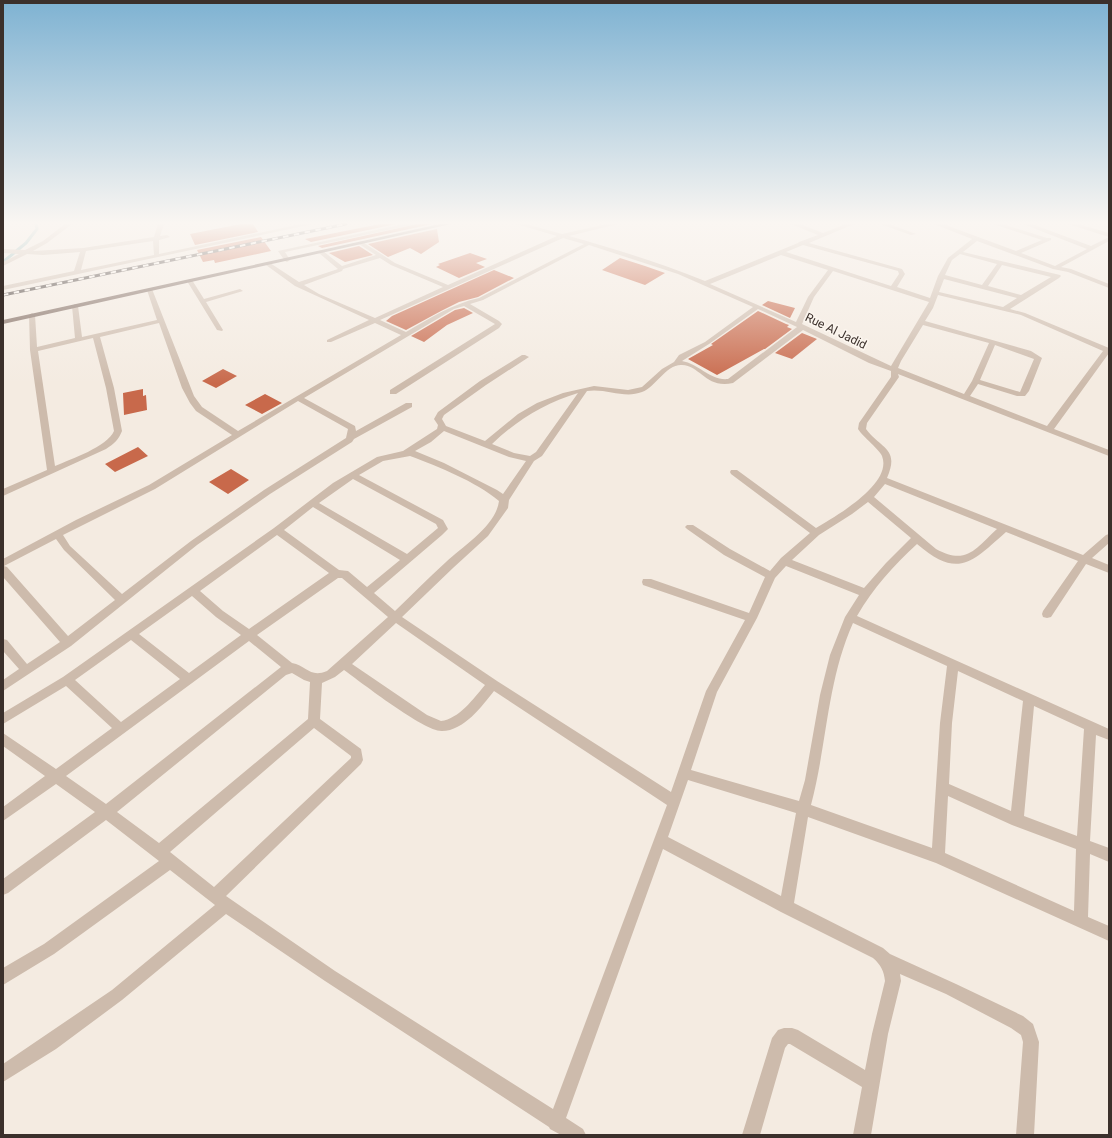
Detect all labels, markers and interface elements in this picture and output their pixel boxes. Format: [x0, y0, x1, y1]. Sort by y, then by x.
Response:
street label: Rue Al Jadid [803, 310, 869, 352]

